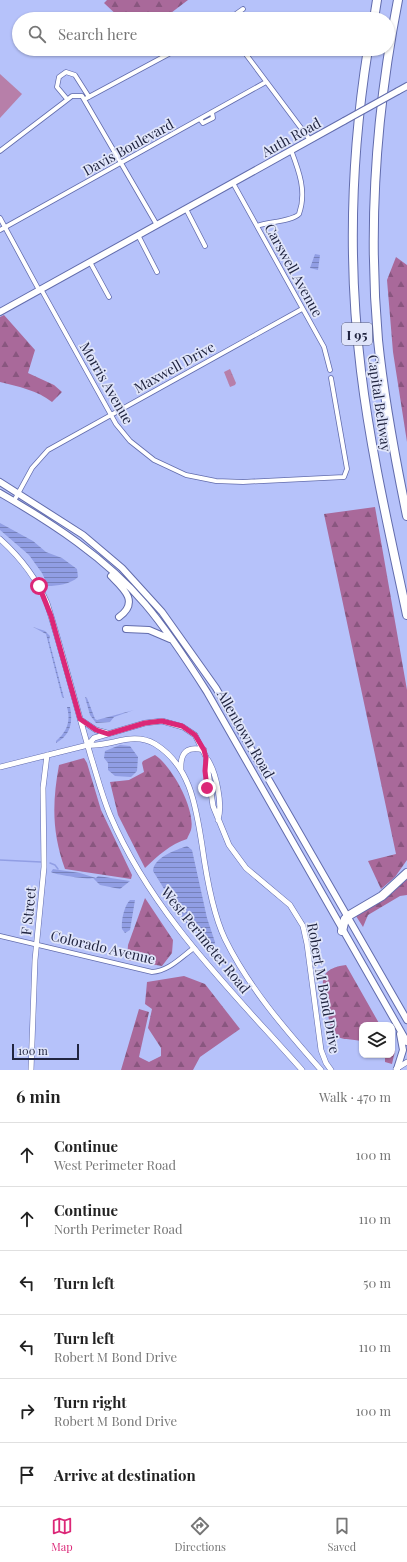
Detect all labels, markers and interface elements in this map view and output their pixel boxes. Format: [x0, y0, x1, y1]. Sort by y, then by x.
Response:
search box [12, 12, 395, 56]
icon: search [26, 23, 48, 45]
text: Search here [58, 24, 137, 44]
street label: Auth Road [257, 113, 324, 162]
street label: Davis Boulevard [79, 114, 177, 180]
street label: Carswell Avenue [260, 220, 328, 320]
road number: I 95 [342, 323, 372, 345]
street label: Maxwell Drive [130, 337, 218, 397]
street label: Morris Avenue [76, 339, 138, 427]
street label: Capital Beltway [364, 353, 396, 453]
route start [30, 577, 48, 595]
street label: Allentown Road [212, 685, 279, 782]
route end [198, 779, 216, 797]
street label: West Perimeter Road [157, 882, 255, 997]
street label: F Street [16, 885, 40, 936]
street label: Robert M Bond Drive [303, 921, 345, 1055]
street label: Colorado Avenue [49, 926, 157, 968]
map controls [359, 1022, 395, 1058]
button: layers [359, 1022, 395, 1058]
scale bar [12, 1042, 79, 1061]
text: 100 m [18, 1043, 48, 1058]
text: 6 min [16, 1085, 61, 1107]
text: Walk · 470 m [319, 1088, 391, 1105]
text: Continue [54, 1136, 118, 1156]
icon: ahead [16, 1144, 38, 1166]
text: 100 m [356, 1146, 391, 1163]
text: West Perimeter Road [54, 1156, 176, 1173]
text: Continue [54, 1200, 118, 1220]
icon: ahead [16, 1208, 38, 1230]
text: 110 m [359, 1210, 391, 1227]
text: North Perimeter Road [54, 1220, 183, 1237]
icon: left [16, 1272, 38, 1294]
text: Turn left [54, 1273, 115, 1293]
text: 50 m [363, 1274, 391, 1291]
text: Turn left [54, 1328, 115, 1348]
icon: left [16, 1336, 38, 1358]
text: 110 m [359, 1338, 391, 1355]
text: Robert M Bond Drive [54, 1348, 177, 1365]
text: Turn right [54, 1392, 127, 1412]
icon: right [16, 1400, 38, 1422]
text: 100 m [356, 1402, 391, 1419]
text: Robert M Bond Drive [54, 1412, 177, 1429]
icon: arrive [16, 1464, 38, 1486]
text: Arrive at destination [54, 1465, 196, 1485]
tab: Map [51, 1515, 73, 1554]
tab: Directions [174, 1515, 226, 1554]
tab: Saved [328, 1515, 356, 1554]

